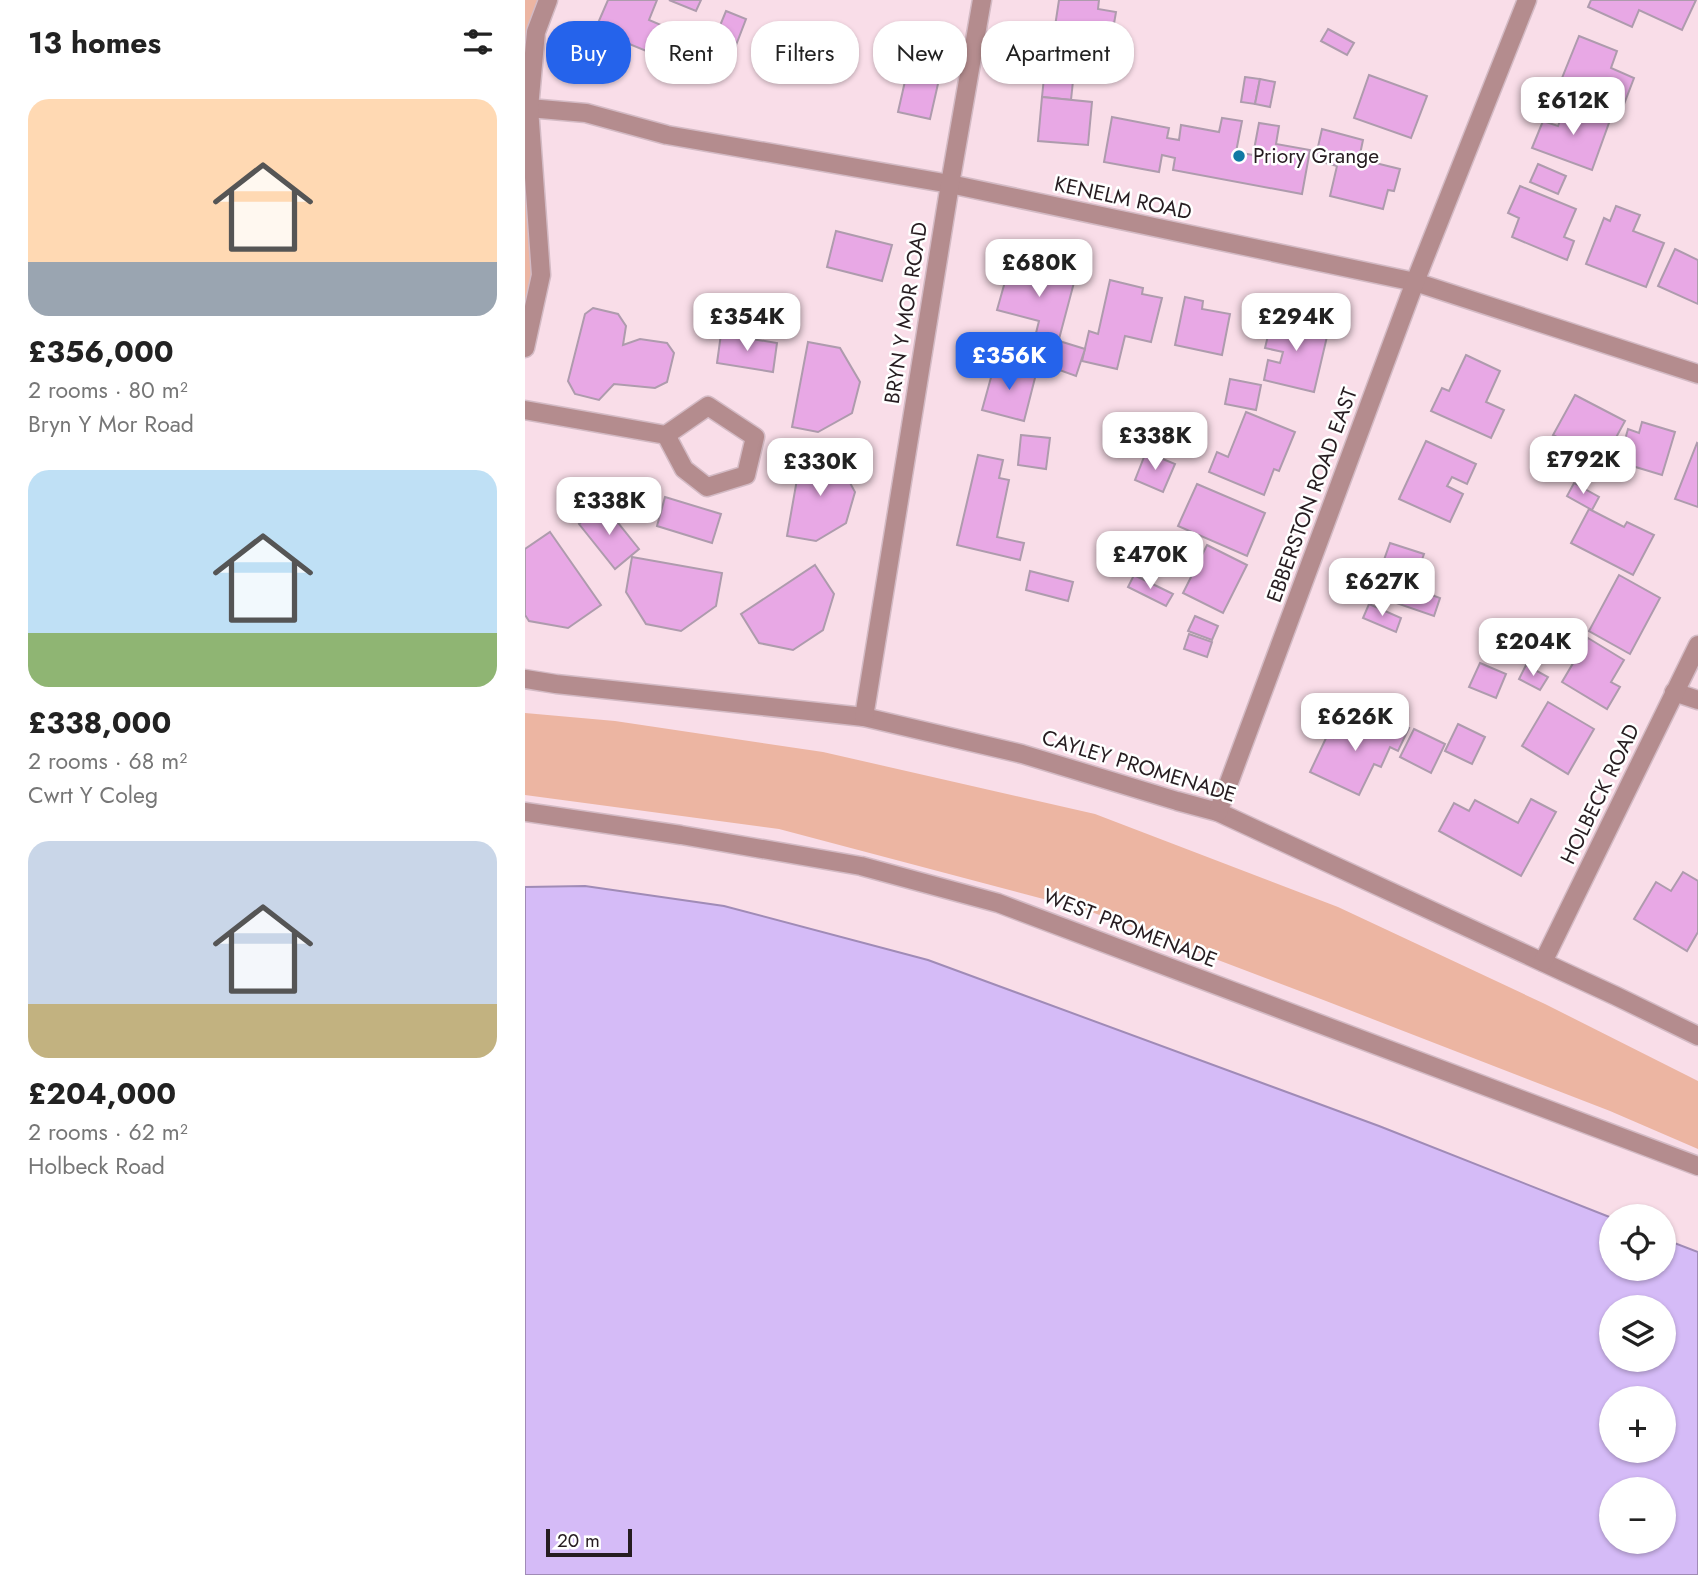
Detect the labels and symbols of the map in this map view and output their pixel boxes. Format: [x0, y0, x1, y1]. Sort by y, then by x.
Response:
pin: £612K [1524, 78, 1622, 137]
place label: Priory Grange [1253, 141, 1379, 171]
marker: Priory Grange [1231, 148, 1247, 164]
street label: KENELM ROAD [1051, 169, 1195, 227]
street label: BRYN Y MOR ROAD [877, 220, 935, 406]
pin: £680K [990, 240, 1088, 299]
pin: £354K [698, 294, 796, 353]
pin: £294K [1247, 294, 1345, 353]
pin: £356K [960, 332, 1058, 392]
street label: EBBERSTON ROAD EAST [1259, 383, 1365, 607]
pin: £338K [1106, 412, 1204, 472]
pin: £792K [1534, 436, 1632, 496]
pin: £330K [771, 438, 869, 498]
pin: £338K [560, 477, 658, 537]
pin: £470K [1101, 532, 1199, 591]
pin: £627K [1333, 558, 1431, 618]
pin: £204K [1484, 618, 1582, 678]
pin: £626K [1306, 694, 1404, 753]
street label: HOLBECK ROAD [1553, 719, 1647, 869]
street label: CAYLEY PROMENADE [1038, 722, 1240, 810]
street label: WEST PROMENADE [1039, 881, 1221, 975]
scale bar [546, 1526, 632, 1558]

